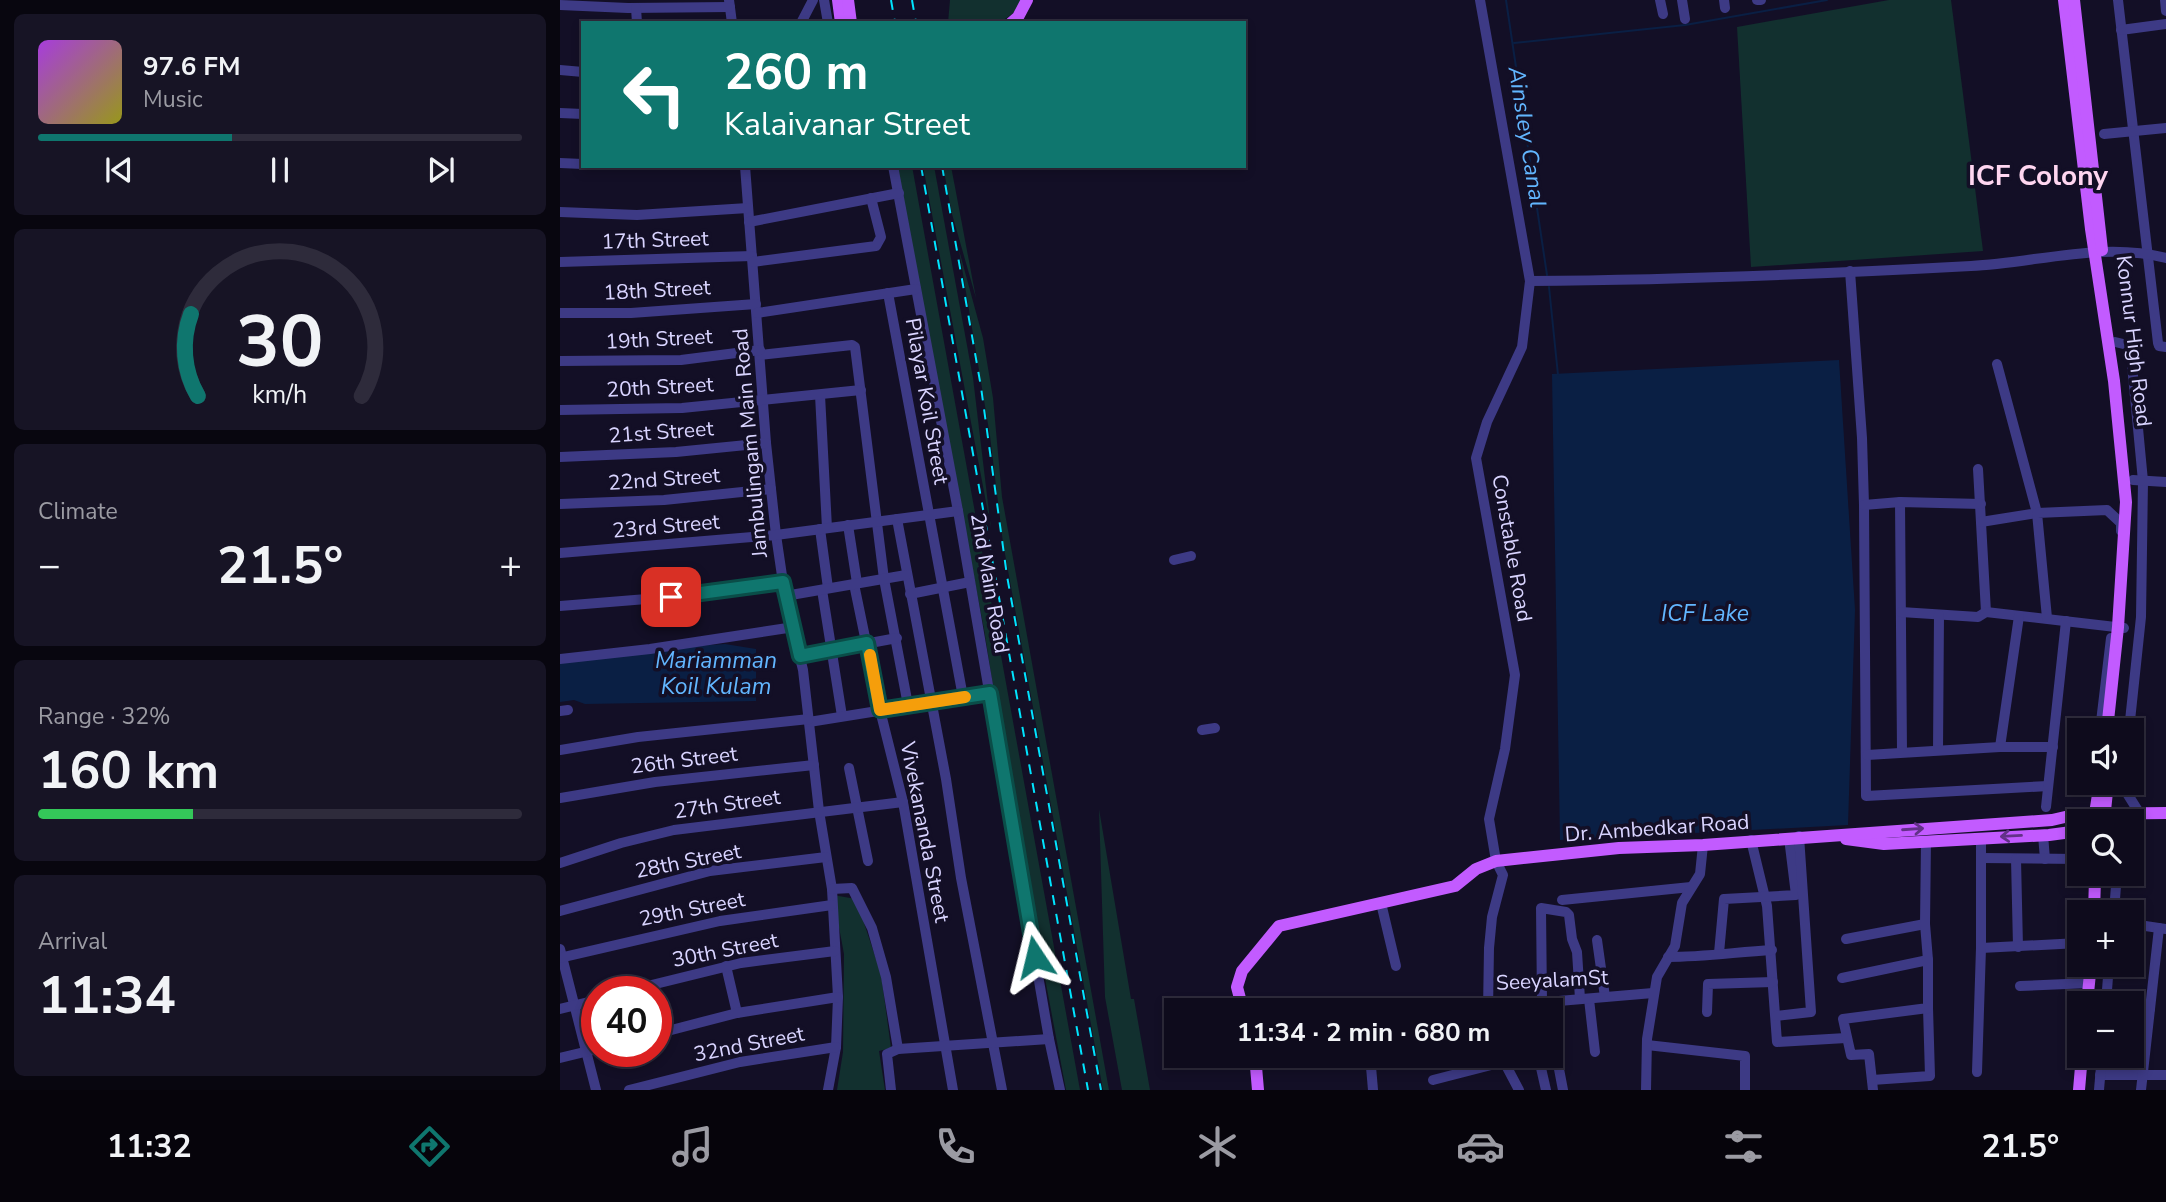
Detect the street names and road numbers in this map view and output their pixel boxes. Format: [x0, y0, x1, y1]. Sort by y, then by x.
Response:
street label: 17th Street [601, 224, 710, 256]
street label: Konnur High Road [2110, 254, 2158, 428]
street label: 18th Street [603, 273, 712, 307]
street label: Pilayar Koil Street [899, 316, 956, 487]
street label: 19th Street [605, 322, 714, 356]
street label: Jambulingam Main Road [726, 327, 774, 560]
street label: 20th Street [606, 370, 715, 404]
street label: 21st Street [608, 414, 715, 450]
street label: 22nd Street [607, 461, 722, 497]
street label: Constable Road [1485, 472, 1539, 624]
street label: 23rd Street [611, 507, 721, 545]
street label: 2nd Main Road [964, 510, 1016, 656]
street label: Vivekananda Street [894, 738, 956, 925]
street label: 26th Street [629, 739, 740, 780]
street label: 27th Street [672, 783, 783, 825]
street label: Dr. Ambedkar Road [1564, 808, 1750, 848]
street label: 28th Street [633, 837, 744, 885]
street label: 29th Street [637, 885, 748, 933]
street label: 30th Street [670, 926, 781, 974]
street label: SeeyalamSt [1495, 963, 1609, 997]
street label: 32nd Street [691, 1019, 807, 1068]

